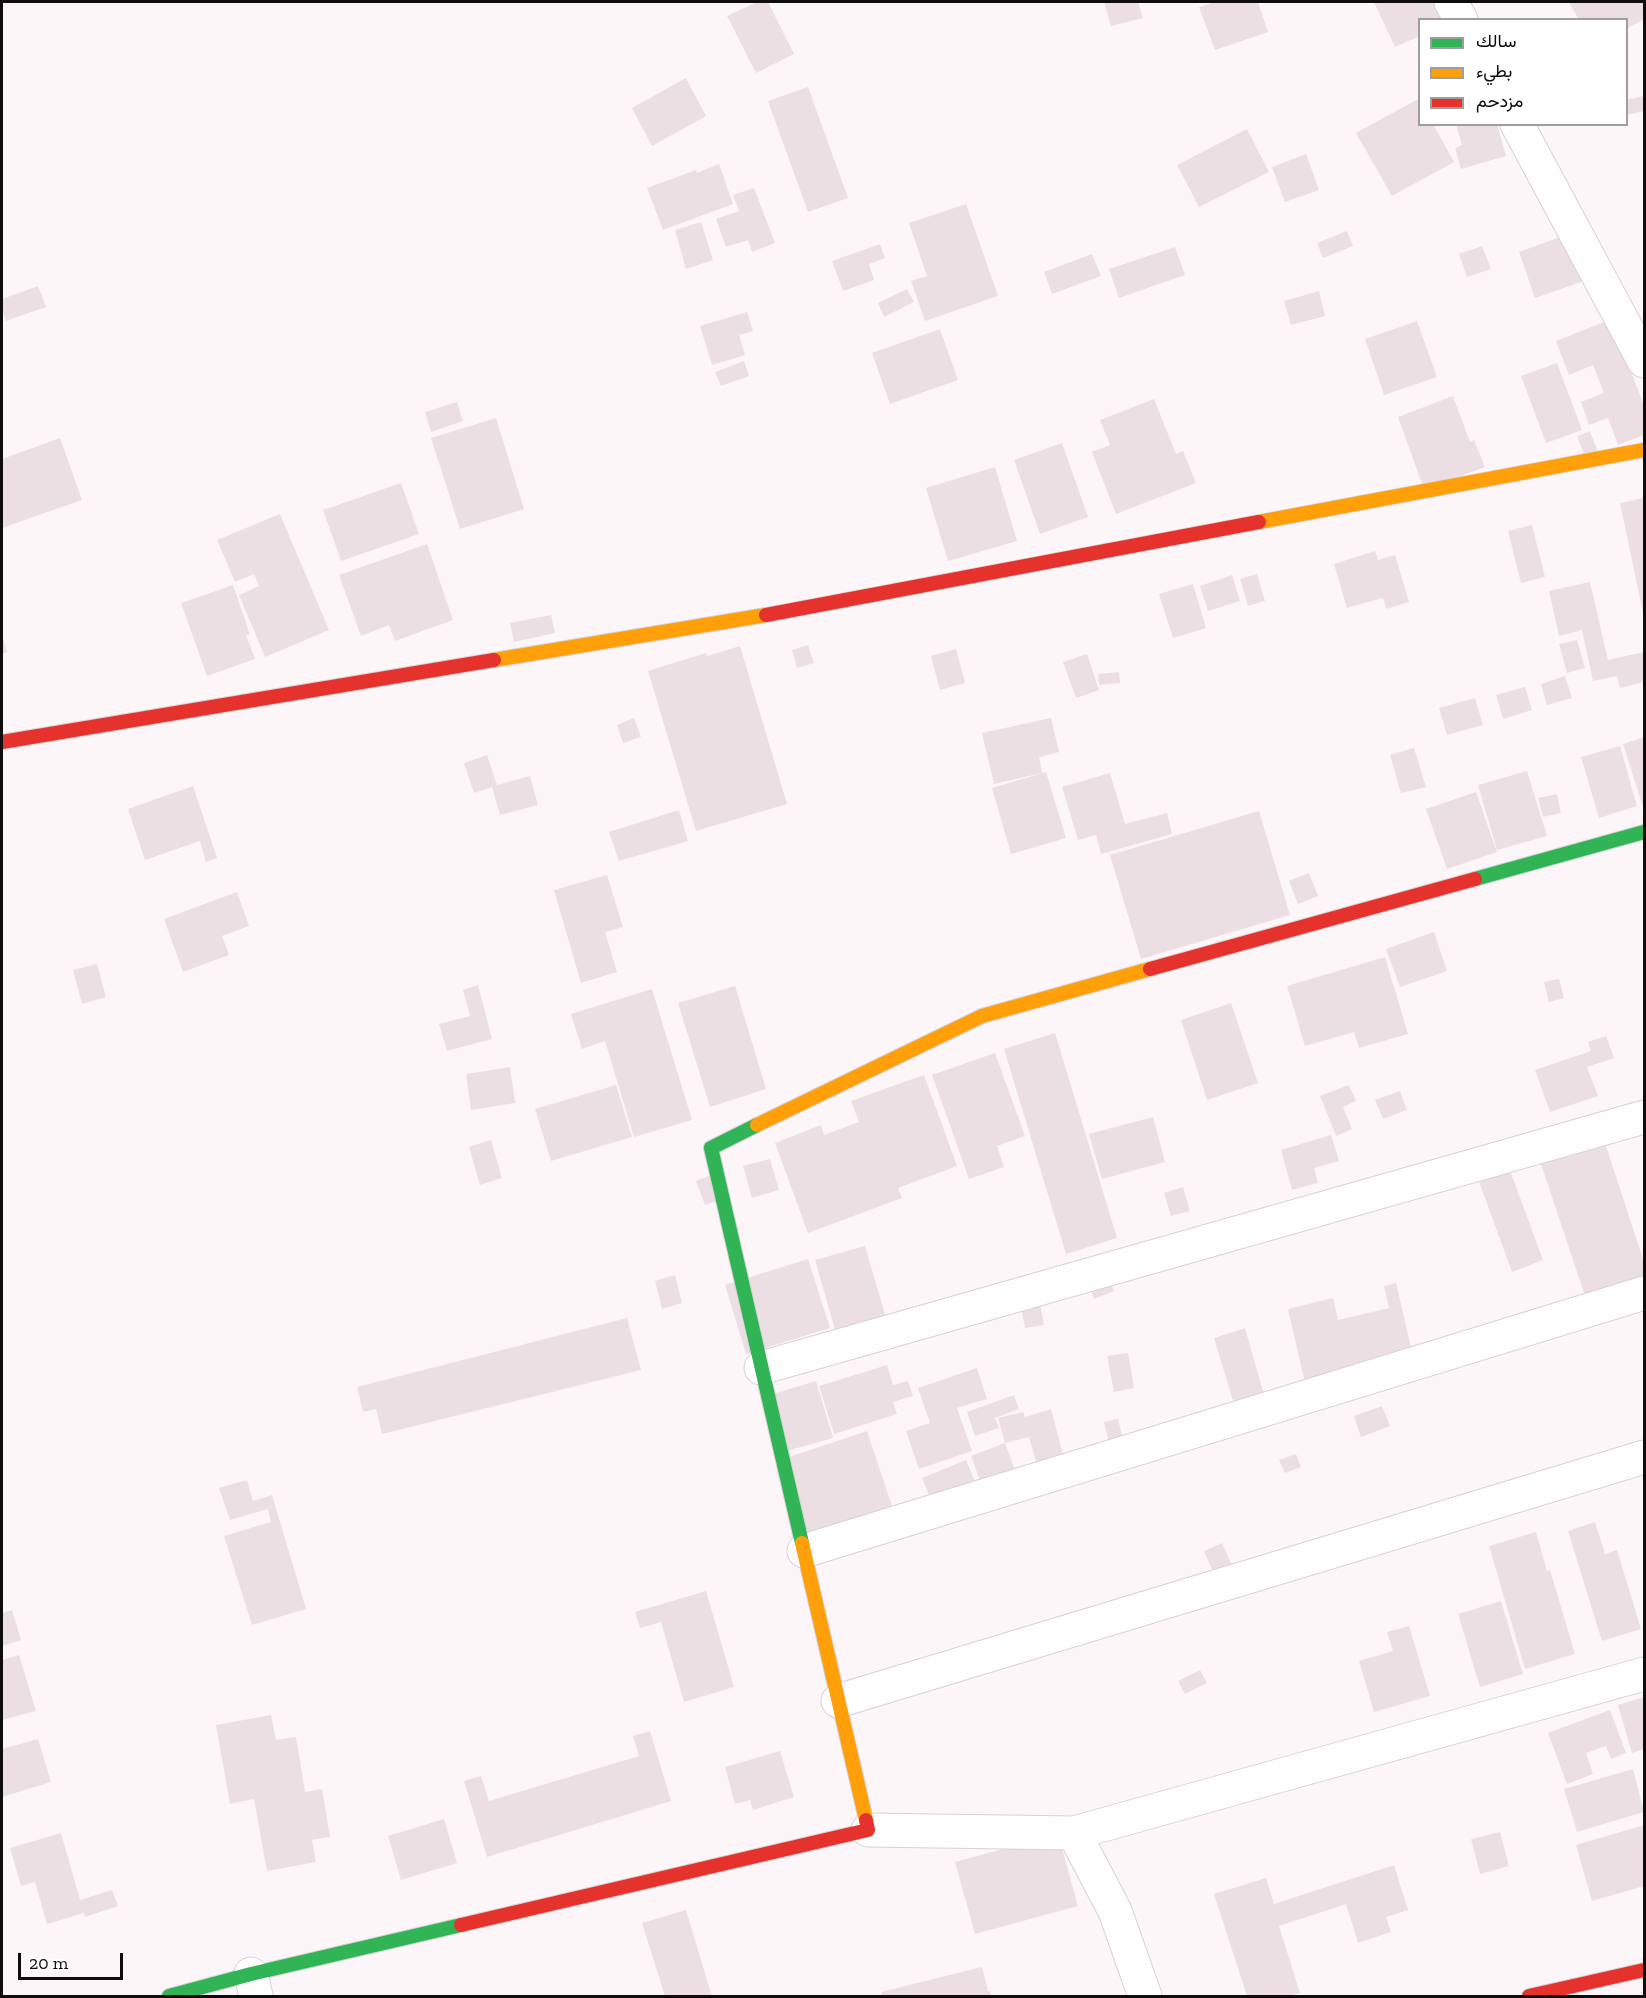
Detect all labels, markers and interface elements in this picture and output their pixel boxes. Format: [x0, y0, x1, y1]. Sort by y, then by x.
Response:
legend [1418, 18, 1628, 126]
text: سالك [1476, 30, 1516, 52]
text: بطيء [1476, 60, 1512, 82]
text: مزدحم [1476, 90, 1523, 112]
scale bar [21, 1941, 126, 1979]
text: 20 m [29, 1952, 68, 1974]

